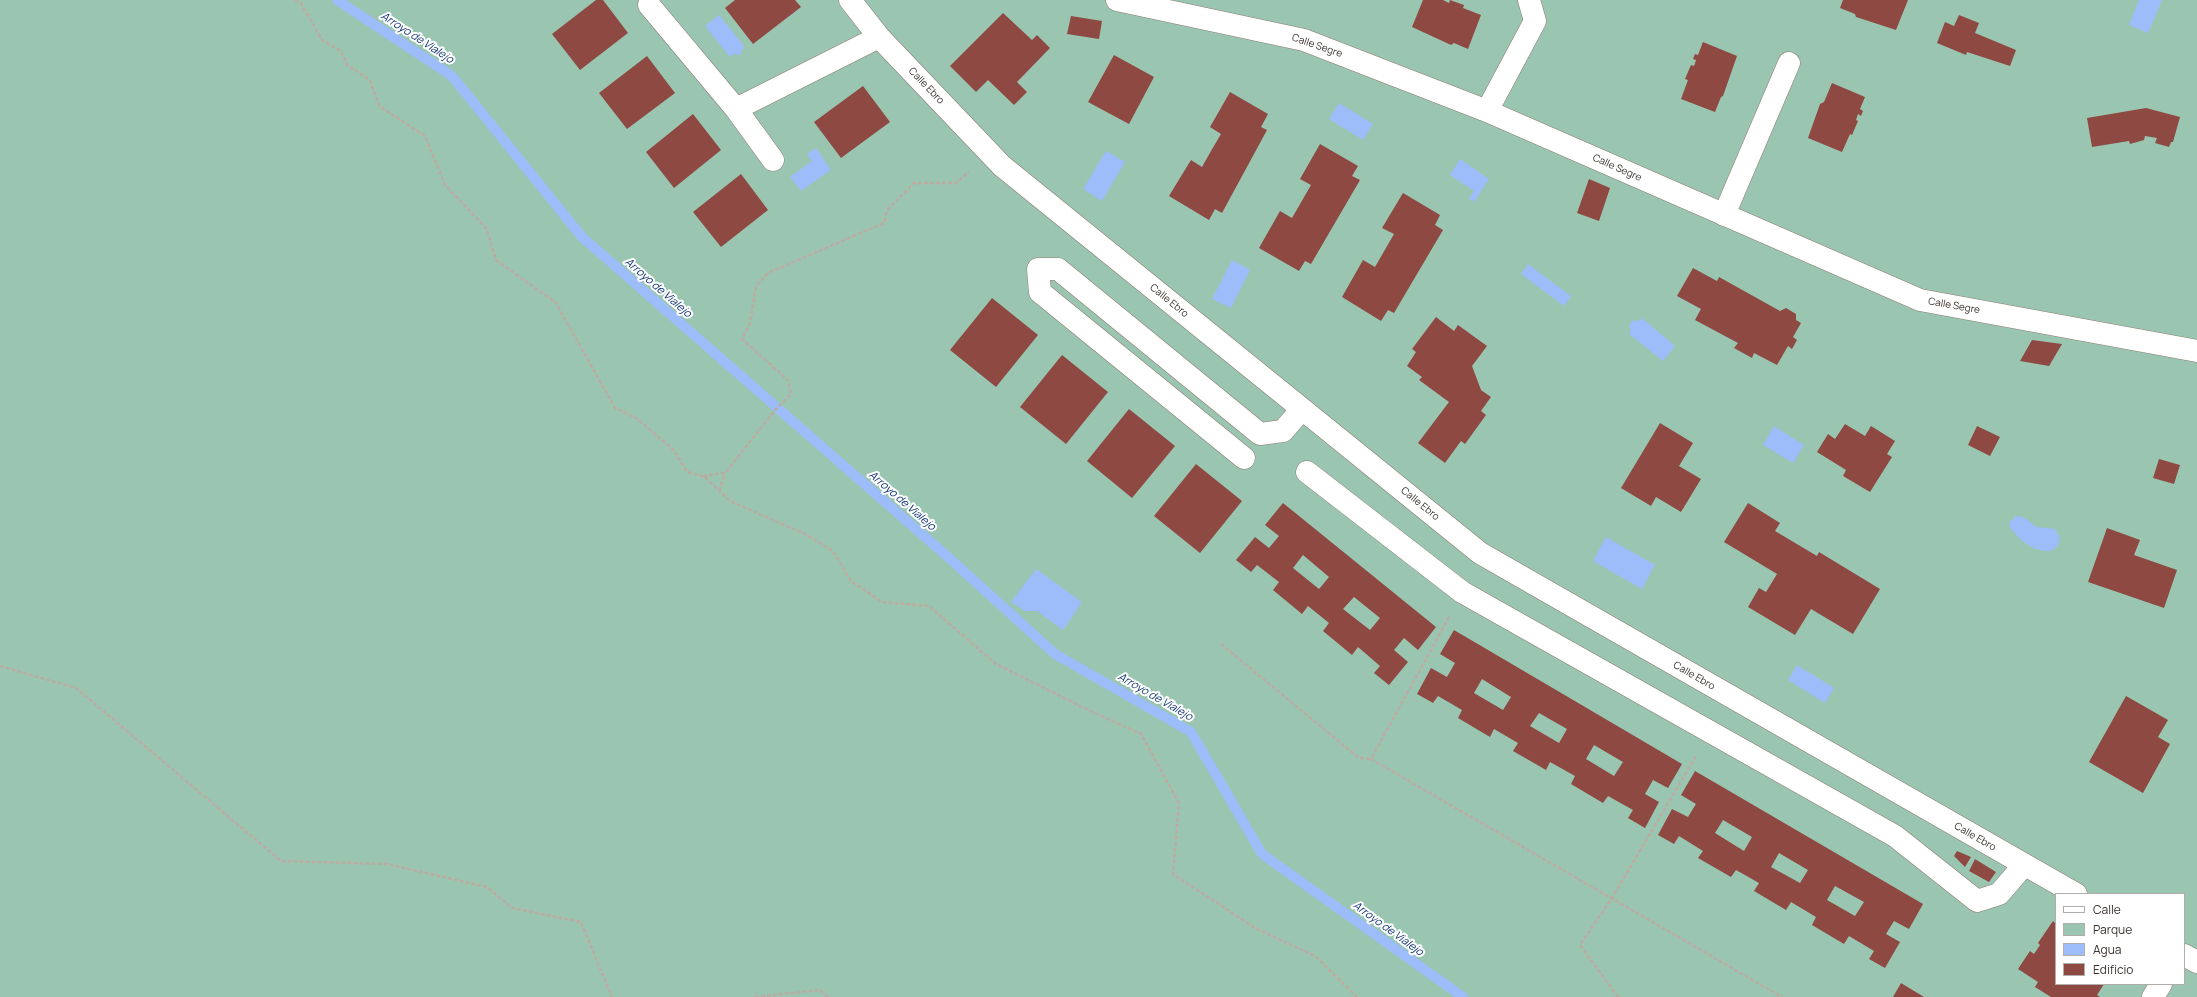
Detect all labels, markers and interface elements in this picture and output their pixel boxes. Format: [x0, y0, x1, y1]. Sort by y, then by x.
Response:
water label: Arroyo de Vialejo [378, 10, 456, 66]
street label: Calle Segre [1290, 32, 1344, 60]
street label: Calle Ebro [906, 65, 946, 107]
street label: Calle Segre [1591, 152, 1643, 184]
water label: Arroyo de Vialejo [622, 256, 694, 320]
street label: Calle Ebro [1147, 282, 1191, 320]
street label: Calle Segre [1927, 296, 1981, 316]
water label: Arroyo de Vialejo [866, 469, 938, 533]
street label: Calle Ebro [1398, 485, 1442, 523]
street label: Calle Ebro [1671, 659, 1717, 693]
water label: Arroyo de Vialejo [1115, 670, 1195, 724]
street label: Calle Ebro [1952, 820, 1998, 854]
legend [2055, 893, 2185, 985]
water label: Arroyo de Vialejo [1350, 899, 1426, 959]
text: Calle [2093, 901, 2121, 918]
text: Parque [2093, 921, 2132, 938]
text: Agua [2093, 941, 2122, 958]
text: Edificio [2093, 961, 2133, 978]

